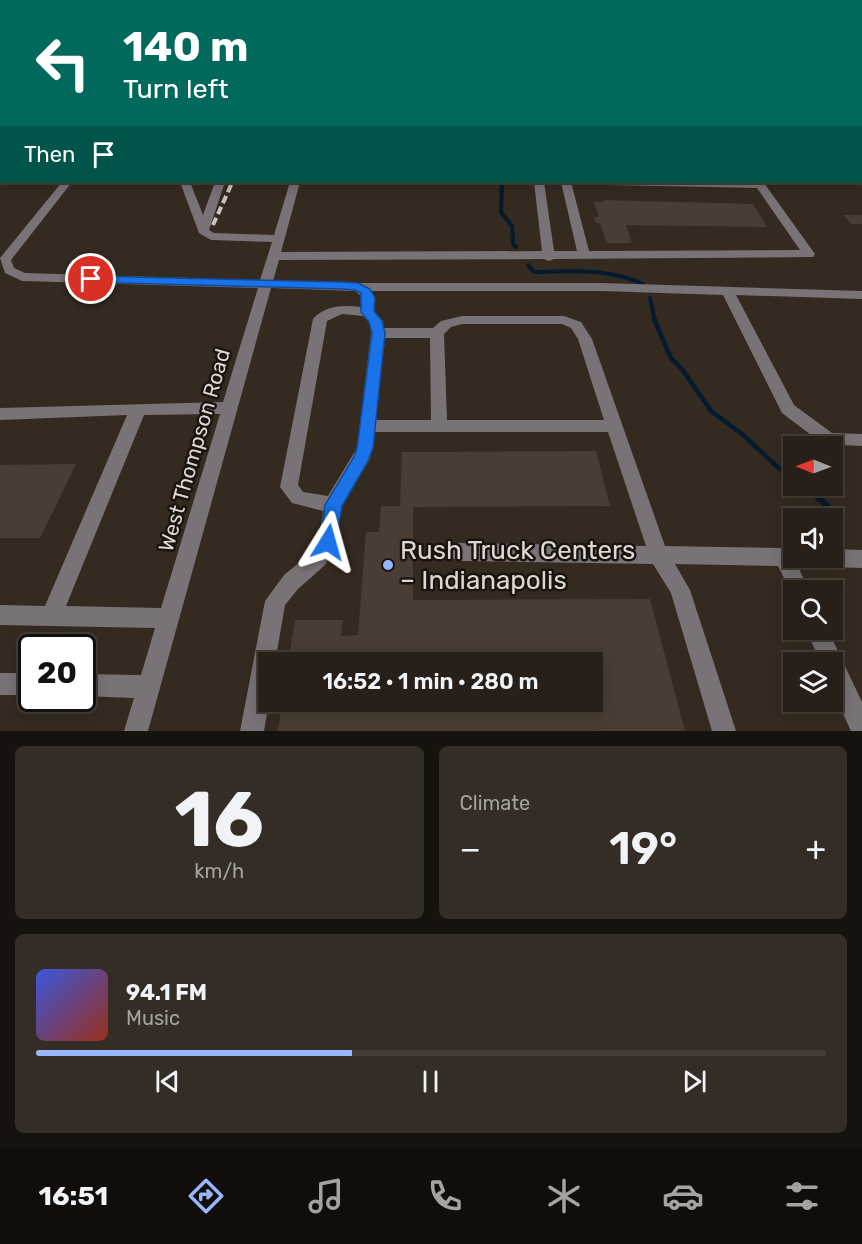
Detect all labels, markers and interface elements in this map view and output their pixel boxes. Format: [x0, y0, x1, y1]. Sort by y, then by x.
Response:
text: 140 m [123, 22, 249, 72]
icon: left [24, 24, 102, 102]
text: Turn left [123, 73, 228, 105]
icon: arrive [87, 138, 120, 171]
text: Then [24, 141, 75, 168]
pin [65, 253, 116, 304]
icon: arrive [74, 262, 107, 295]
street label: West Thompson Road [153, 346, 235, 554]
north arrow [783, 436, 843, 496]
map controls [783, 436, 843, 712]
button: sound [783, 508, 843, 568]
position arrow [296, 510, 360, 574]
place label: Rush Truck Centers – Indianapolis [400, 535, 635, 596]
marker: Rush Truck Centers – Indianapolis [381, 558, 395, 572]
button: search [783, 580, 843, 640]
speed limit sign: 20 [18, 634, 96, 712]
button: layers [783, 652, 843, 712]
text: 16:52 · 1 min · 280 m [322, 668, 539, 695]
text: 16 [174, 773, 264, 866]
text: Climate [460, 791, 530, 815]
text: 19° [609, 822, 677, 875]
text: − [460, 829, 481, 868]
text: + [805, 829, 826, 868]
text: km/h [194, 859, 244, 883]
text: 94.1 FM [126, 979, 207, 1006]
text: Music [126, 1006, 180, 1030]
icon: previous [151, 1065, 184, 1098]
icon: pause [414, 1065, 447, 1098]
icon: next [678, 1065, 711, 1098]
icon: directions [185, 1175, 227, 1217]
icon: music [305, 1175, 347, 1217]
icon: phone [424, 1175, 466, 1217]
icon: climate [543, 1175, 585, 1217]
icon: car [662, 1175, 704, 1217]
icon: filters [781, 1175, 823, 1217]
text: 16:51 [39, 1180, 108, 1212]

